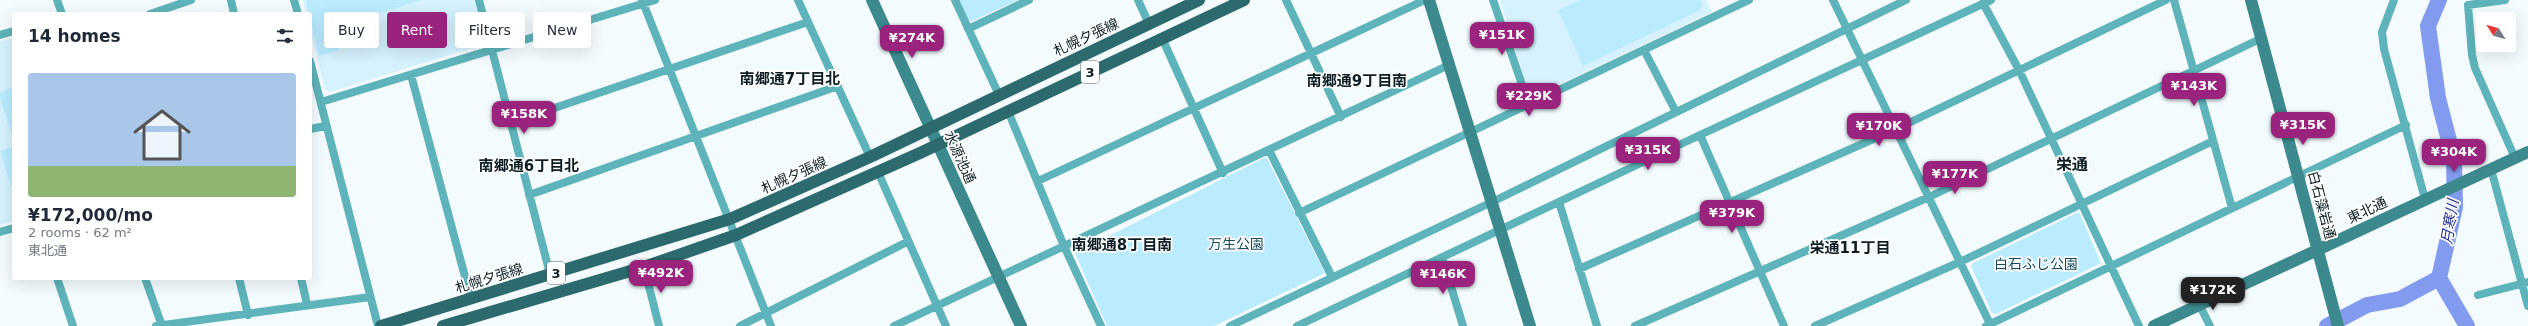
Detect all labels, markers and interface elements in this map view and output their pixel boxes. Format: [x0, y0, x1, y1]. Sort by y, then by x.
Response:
chip: Buy [324, 12, 379, 48]
chip: Rent [387, 12, 447, 48]
chip: Filters [455, 12, 525, 48]
chip: New [533, 12, 591, 48]
north arrow [2476, 12, 2516, 52]
map controls [2476, 12, 2516, 52]
street label: 札幌夕張線 [1051, 15, 1121, 59]
pin: ¥151K [1474, 22, 1530, 56]
icon: filters [274, 25, 296, 47]
pin: ¥274K [884, 25, 940, 59]
text: 14 homes [28, 26, 121, 46]
text: ¥151K [1479, 27, 1525, 42]
text: ¥274K [889, 30, 935, 45]
road number: 3 [1081, 61, 1099, 83]
district label: 南郷通7丁目北 [740, 70, 840, 88]
district label: 南郷通9丁目南 [1307, 72, 1407, 90]
pin: ¥143K [2166, 73, 2222, 107]
text: ¥143K [2171, 78, 2217, 93]
pin: ¥229K [1501, 83, 1557, 117]
text: ¥229K [1506, 88, 1552, 103]
icon: home [126, 99, 198, 171]
pin: ¥158K [496, 101, 552, 135]
text: ¥158K [501, 106, 547, 121]
pin: ¥315K [2275, 112, 2331, 146]
pin: ¥170K [1851, 113, 1907, 147]
text: ¥315K [2280, 117, 2326, 132]
text: ¥170K [1856, 118, 1902, 133]
street label: 水源池通 [941, 128, 979, 186]
pin: ¥315K [1620, 137, 1676, 171]
pin: ¥304K [2426, 139, 2482, 173]
text: ¥315K [1625, 142, 1671, 157]
text: ¥304K [2431, 144, 2477, 159]
street label: 札幌夕張線 [759, 153, 829, 197]
district label: 栄通 [2056, 155, 2088, 174]
district label: 南郷通6丁目北 [479, 157, 579, 175]
pin: ¥177K [1927, 161, 1983, 195]
text: ¥177K [1932, 166, 1978, 181]
street label: 白石藻岩通 [2305, 169, 2339, 241]
street label: 東北通 [2345, 194, 2389, 226]
water label: 月寒川 [2438, 196, 2463, 246]
pin: ¥379K [1704, 200, 1760, 234]
text: ¥172,000/mo [28, 205, 153, 225]
text: ¥379K [1709, 205, 1755, 220]
text: 2 rooms · 62 m² [28, 225, 132, 240]
district label: 南郷通8丁目南 [1072, 236, 1172, 254]
park label: 万生公園 [1208, 236, 1264, 252]
district label: 栄通11丁目 [1810, 239, 1890, 257]
text: 東北通 [28, 243, 67, 258]
park label: 白石ふじ公園 [1994, 256, 2078, 272]
street label: 札幌夕張線 [453, 260, 525, 296]
pin: ¥492K [633, 260, 689, 294]
pin: ¥146K [1415, 261, 1471, 295]
road number: 3 [547, 262, 565, 284]
text: ¥492K [638, 265, 684, 280]
text: ¥146K [1420, 266, 1466, 281]
pin: ¥172K [2185, 277, 2241, 311]
text: ¥172K [2190, 282, 2236, 297]

